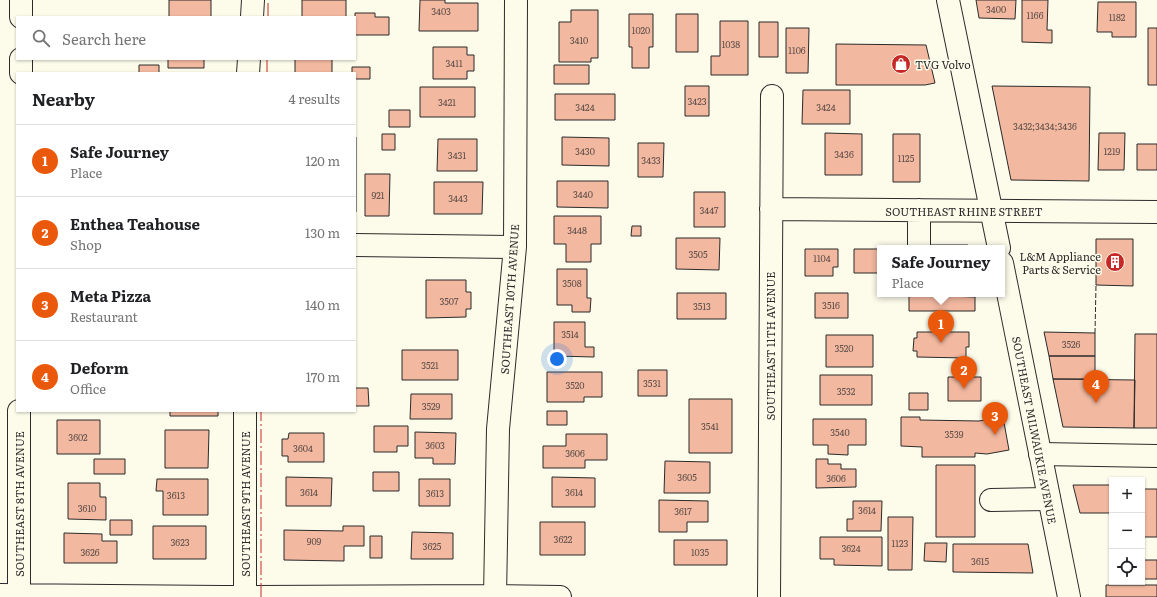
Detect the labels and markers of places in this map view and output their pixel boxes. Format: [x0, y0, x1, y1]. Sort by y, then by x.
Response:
shop icon: TVG Volvo [890, 53, 912, 75]
place label: TVG Volvo [915, 56, 971, 72]
place label: L&M Appliance Parts & Service [1019, 248, 1101, 277]
building icon: L&M Appliance Parts & Service [1104, 251, 1126, 273]
pin: 1 [928, 310, 954, 343]
pin: 2 [951, 356, 977, 389]
pin: 4 [1083, 370, 1109, 403]
pin: 3 [982, 402, 1008, 435]

